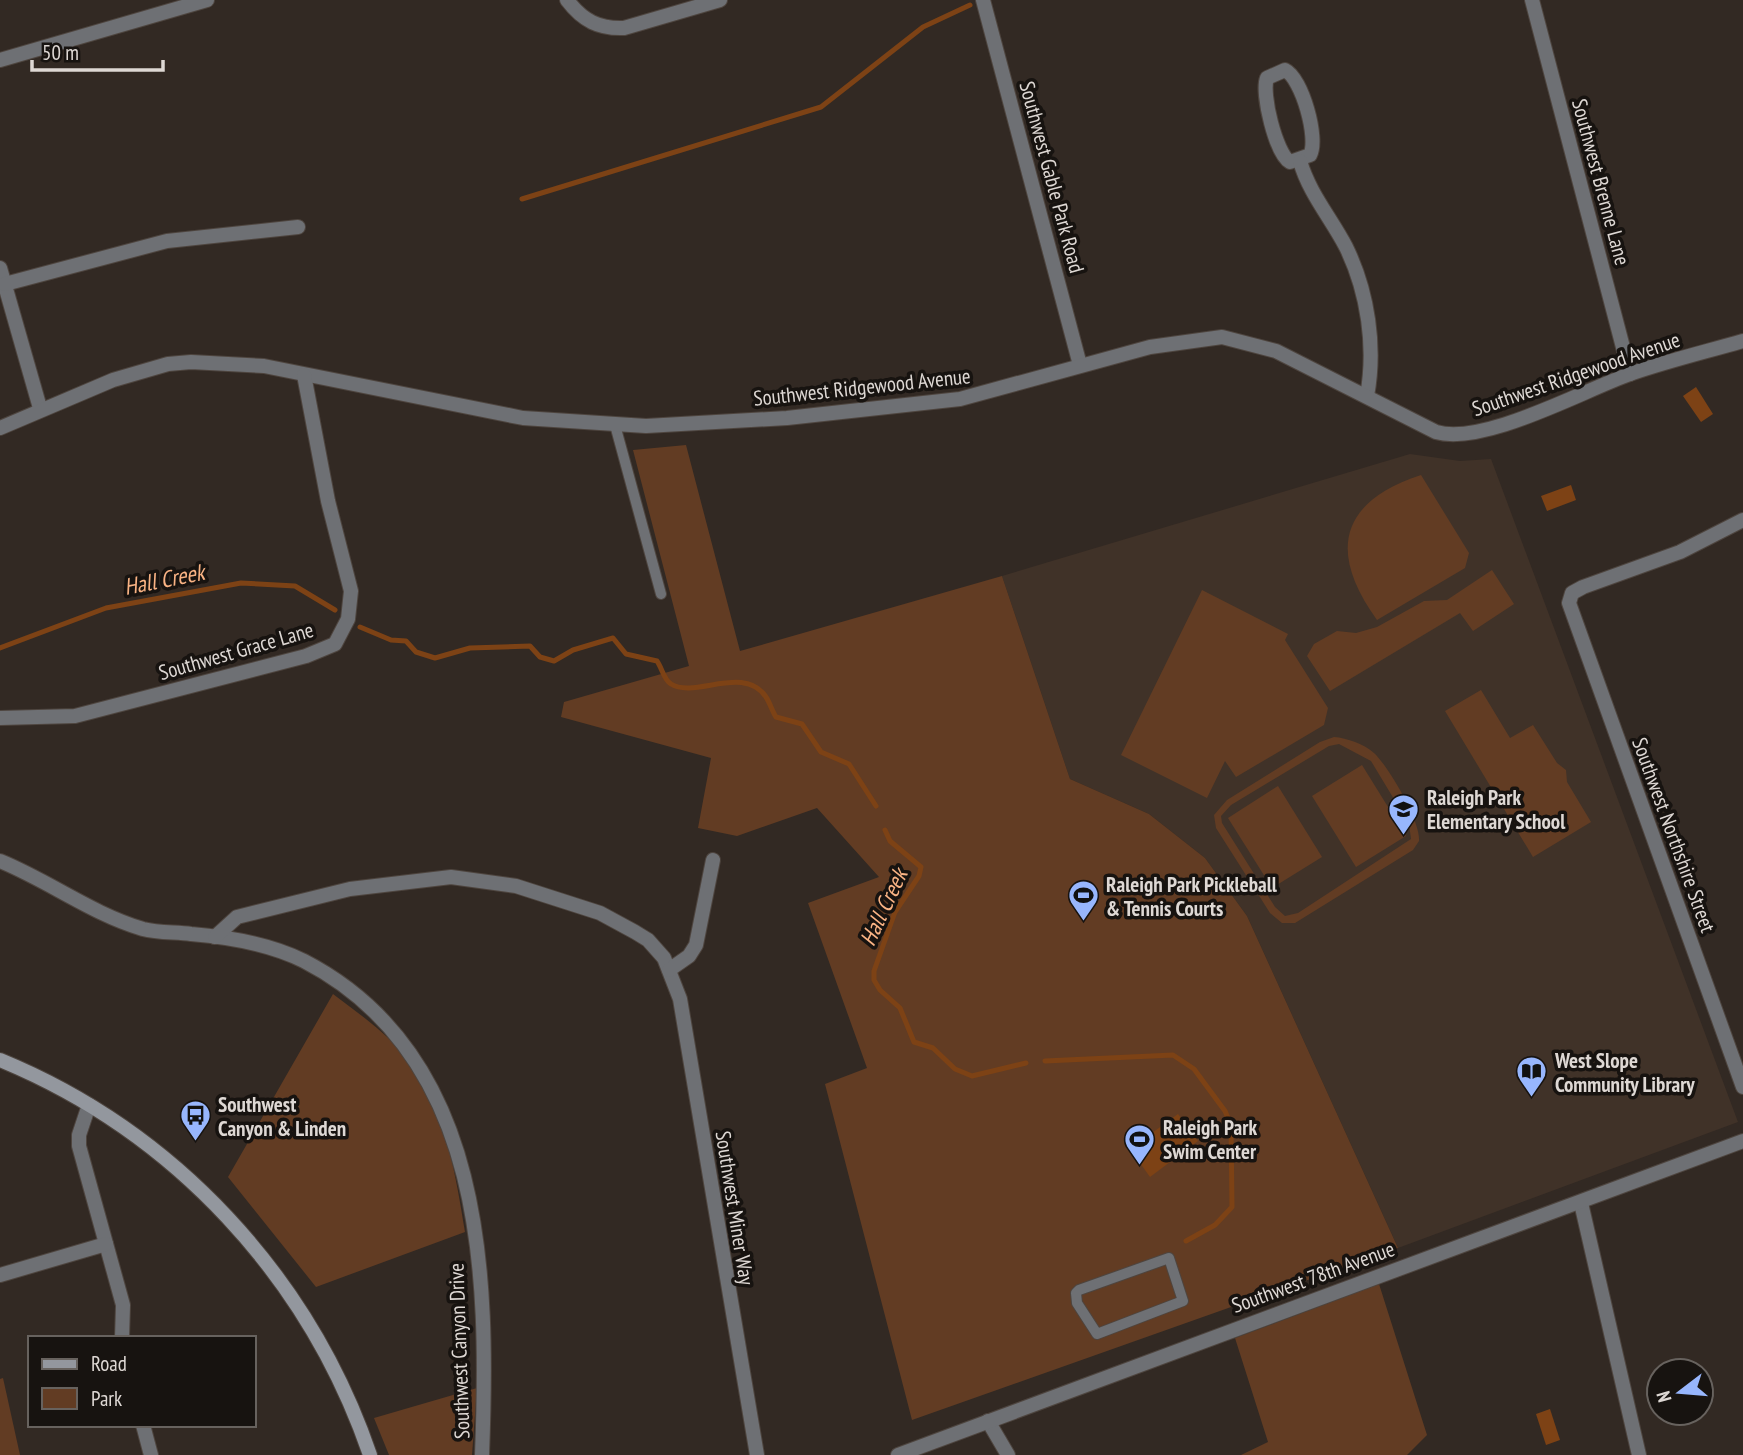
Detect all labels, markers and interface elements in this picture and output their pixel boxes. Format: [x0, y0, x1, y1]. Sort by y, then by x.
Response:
scale bar [32, 28, 163, 72]
text: 50 m [42, 39, 79, 66]
street label: Southwest Gable Park Road [1013, 78, 1091, 276]
street label: Southwest Brenne Lane [1566, 96, 1636, 268]
street label: Southwest Ridgewood Avenue [1468, 326, 1684, 422]
street label: Southwest Ridgewood Avenue [752, 362, 972, 412]
water label: Hall Creek [121, 556, 210, 601]
street label: Southwest Grace Lane [155, 616, 317, 686]
street label: Southwest Northshire Street [1626, 734, 1722, 936]
place label: Raleigh Park Elementary School [1427, 784, 1566, 835]
school or university icon: Raleigh Park Elementary School [1387, 792, 1421, 836]
water label: Hall Creek [853, 861, 915, 950]
place label: Raleigh Park Pickleball & Tennis Courts [1106, 871, 1278, 922]
sports icon: Raleigh Park Pickleball & Tennis Courts [1066, 879, 1100, 923]
place label: West Slope Community Library [1554, 1047, 1695, 1098]
library icon: West Slope Community Library [1515, 1055, 1549, 1099]
place label: Southwest Canyon & Linden [218, 1091, 346, 1142]
bus stop icon: Southwest Canyon & Linden [178, 1099, 212, 1143]
place label: Raleigh Park Swim Center [1163, 1114, 1257, 1165]
sports icon: Raleigh Park Swim Center [1123, 1122, 1157, 1166]
street label: Southwest Miner Way [709, 1129, 761, 1287]
street label: Southwest 78th Avenue [1228, 1235, 1398, 1319]
street label: Southwest Canyon Drive [442, 1263, 476, 1439]
legend [28, 1336, 256, 1427]
text: Road [91, 1350, 127, 1377]
north arrow [1645, 1357, 1715, 1427]
text: Park [91, 1385, 122, 1412]
text: N [1651, 1388, 1677, 1405]

